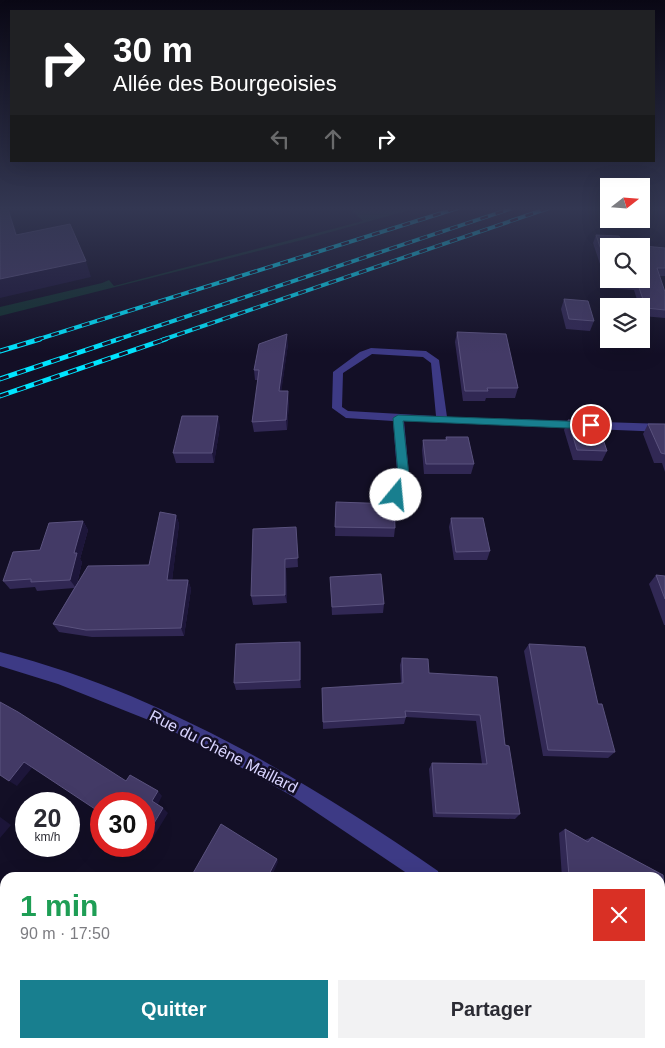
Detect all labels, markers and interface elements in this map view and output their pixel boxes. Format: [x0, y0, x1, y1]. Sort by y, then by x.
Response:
icon: right [30, 30, 95, 95]
text: 30 m [113, 30, 193, 69]
text: Allée des Bourgeoisies [113, 71, 337, 96]
icon: left [266, 125, 294, 153]
icon: ahead [319, 125, 347, 153]
icon: right [372, 125, 400, 153]
north arrow [600, 178, 650, 228]
map controls [600, 178, 650, 348]
button: search [600, 238, 650, 288]
button: layers [600, 298, 650, 348]
pin [570, 404, 612, 446]
icon: arrive [577, 411, 605, 439]
position arrow [369, 468, 421, 520]
street label: Rue du Chêne Maillard [147, 707, 301, 796]
speed limit sign: 30 [90, 792, 155, 857]
text: 20 [34, 804, 61, 832]
text: km/h [34, 830, 61, 844]
text: 1 min [20, 889, 98, 922]
button: close [593, 889, 645, 941]
text: 90 m · 17:50 [20, 925, 110, 942]
button: Quitter [20, 980, 328, 1038]
button: Partager [338, 980, 645, 1038]

